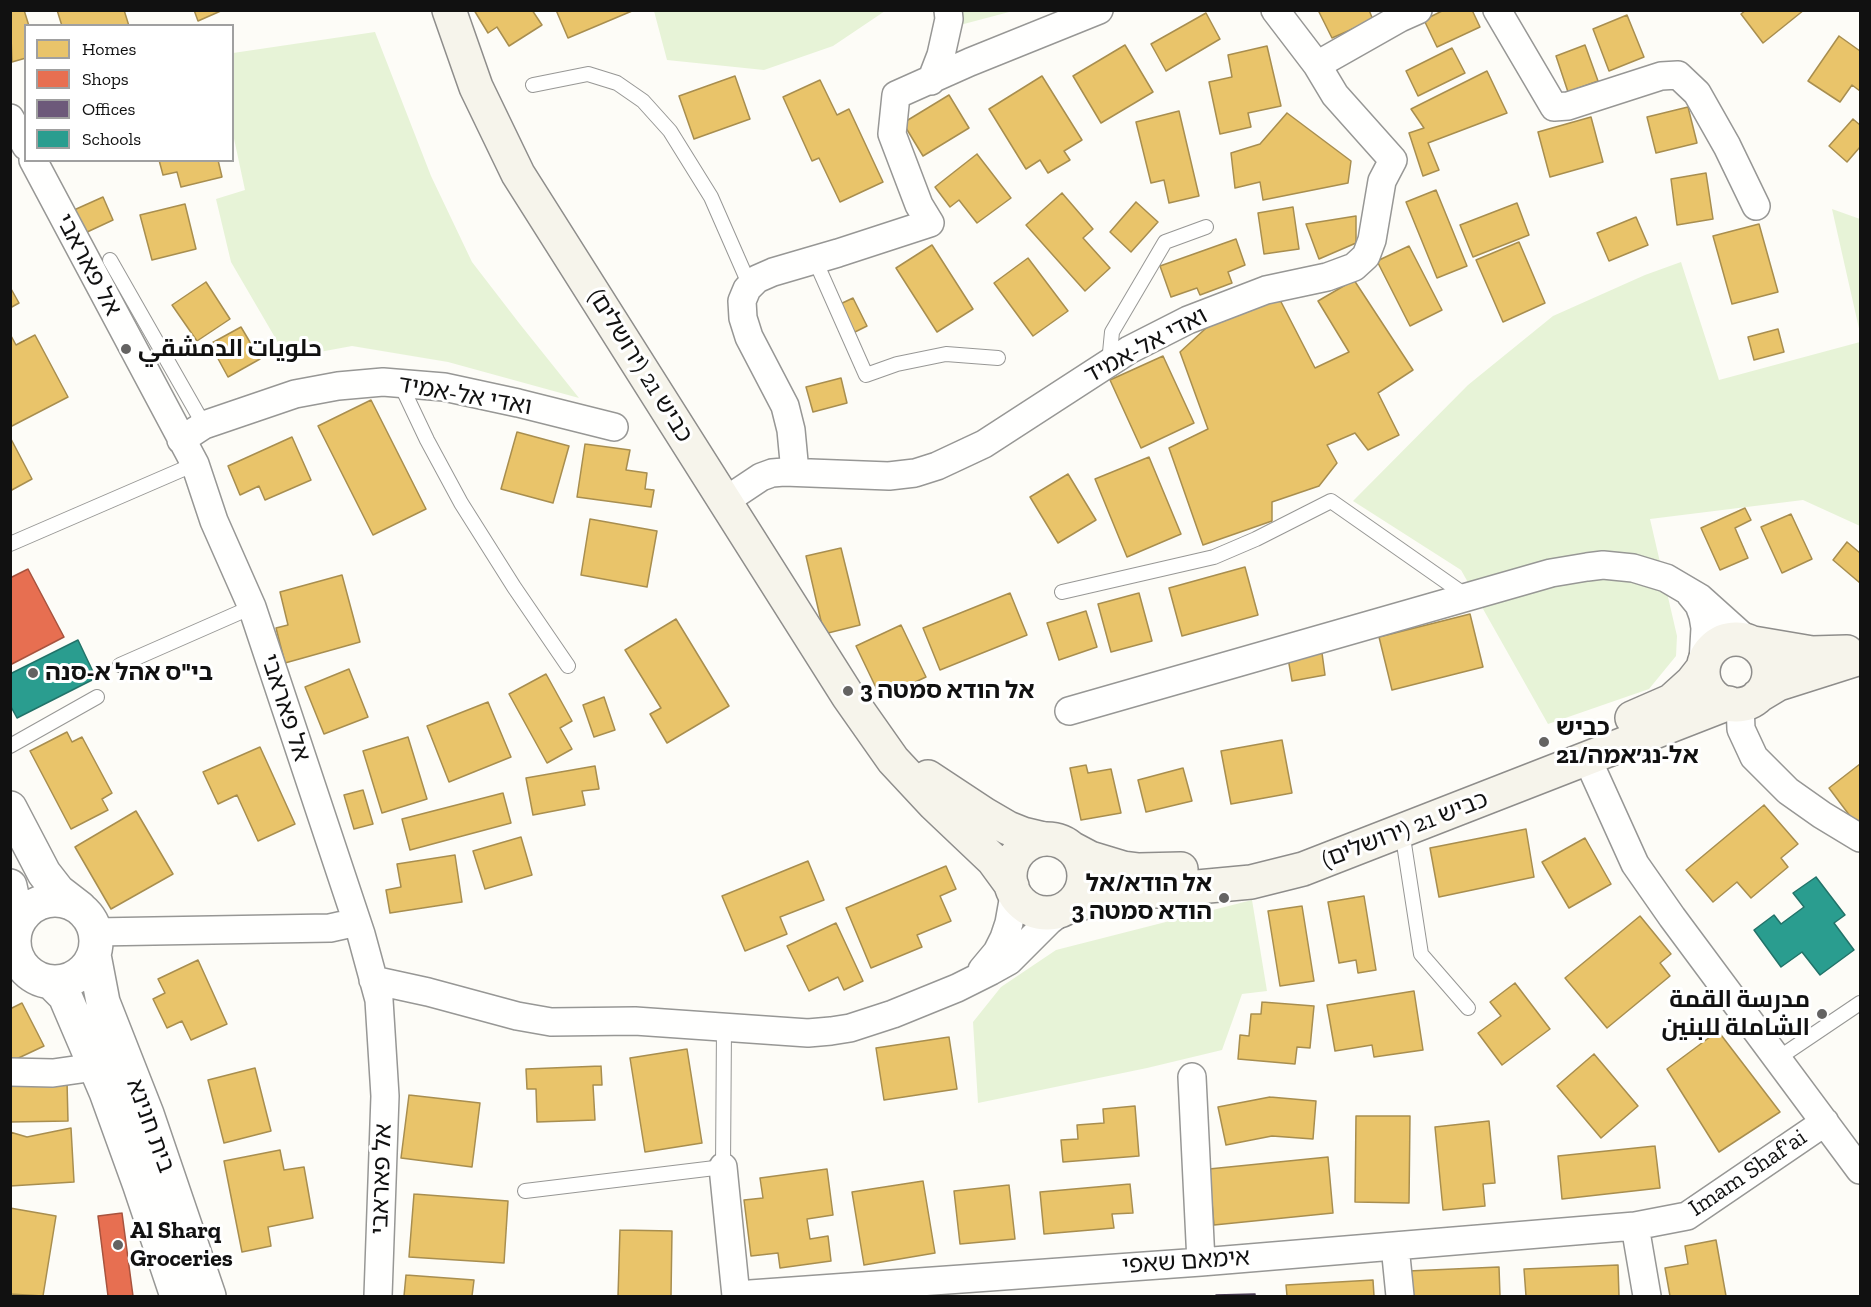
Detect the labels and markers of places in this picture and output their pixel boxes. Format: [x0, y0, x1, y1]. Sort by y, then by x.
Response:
place label: حلويات الدمشقي [138, 335, 322, 363]
marker: حلويات الدمشقي [119, 342, 133, 356]
place label: בי"ס אהל א-סנה [45, 659, 213, 687]
marker: בי"ס אהל א-סנה [26, 666, 40, 680]
place label: אל הודא סמטה 3 [860, 677, 1034, 705]
marker: אל הודא סמטה 3 [841, 684, 855, 698]
place label: כביש 21/אל-נג׳אמה [1556, 714, 1699, 770]
marker: כביש 21/אל-נג׳אמה [1537, 735, 1551, 749]
place label: אל הודא/אל הודא סמטה 3 [1072, 870, 1212, 926]
marker: אל הודא/אל הודא סמטה 3 [1217, 891, 1231, 905]
place label: مدرسة القمة الشاملة للبنين [1662, 986, 1810, 1042]
marker: مدرسة القمة الشاملة للبنين [1815, 1007, 1829, 1021]
place label: Al Sharq Groceries [130, 1217, 233, 1273]
marker: Al Sharq Groceries [111, 1238, 125, 1252]

